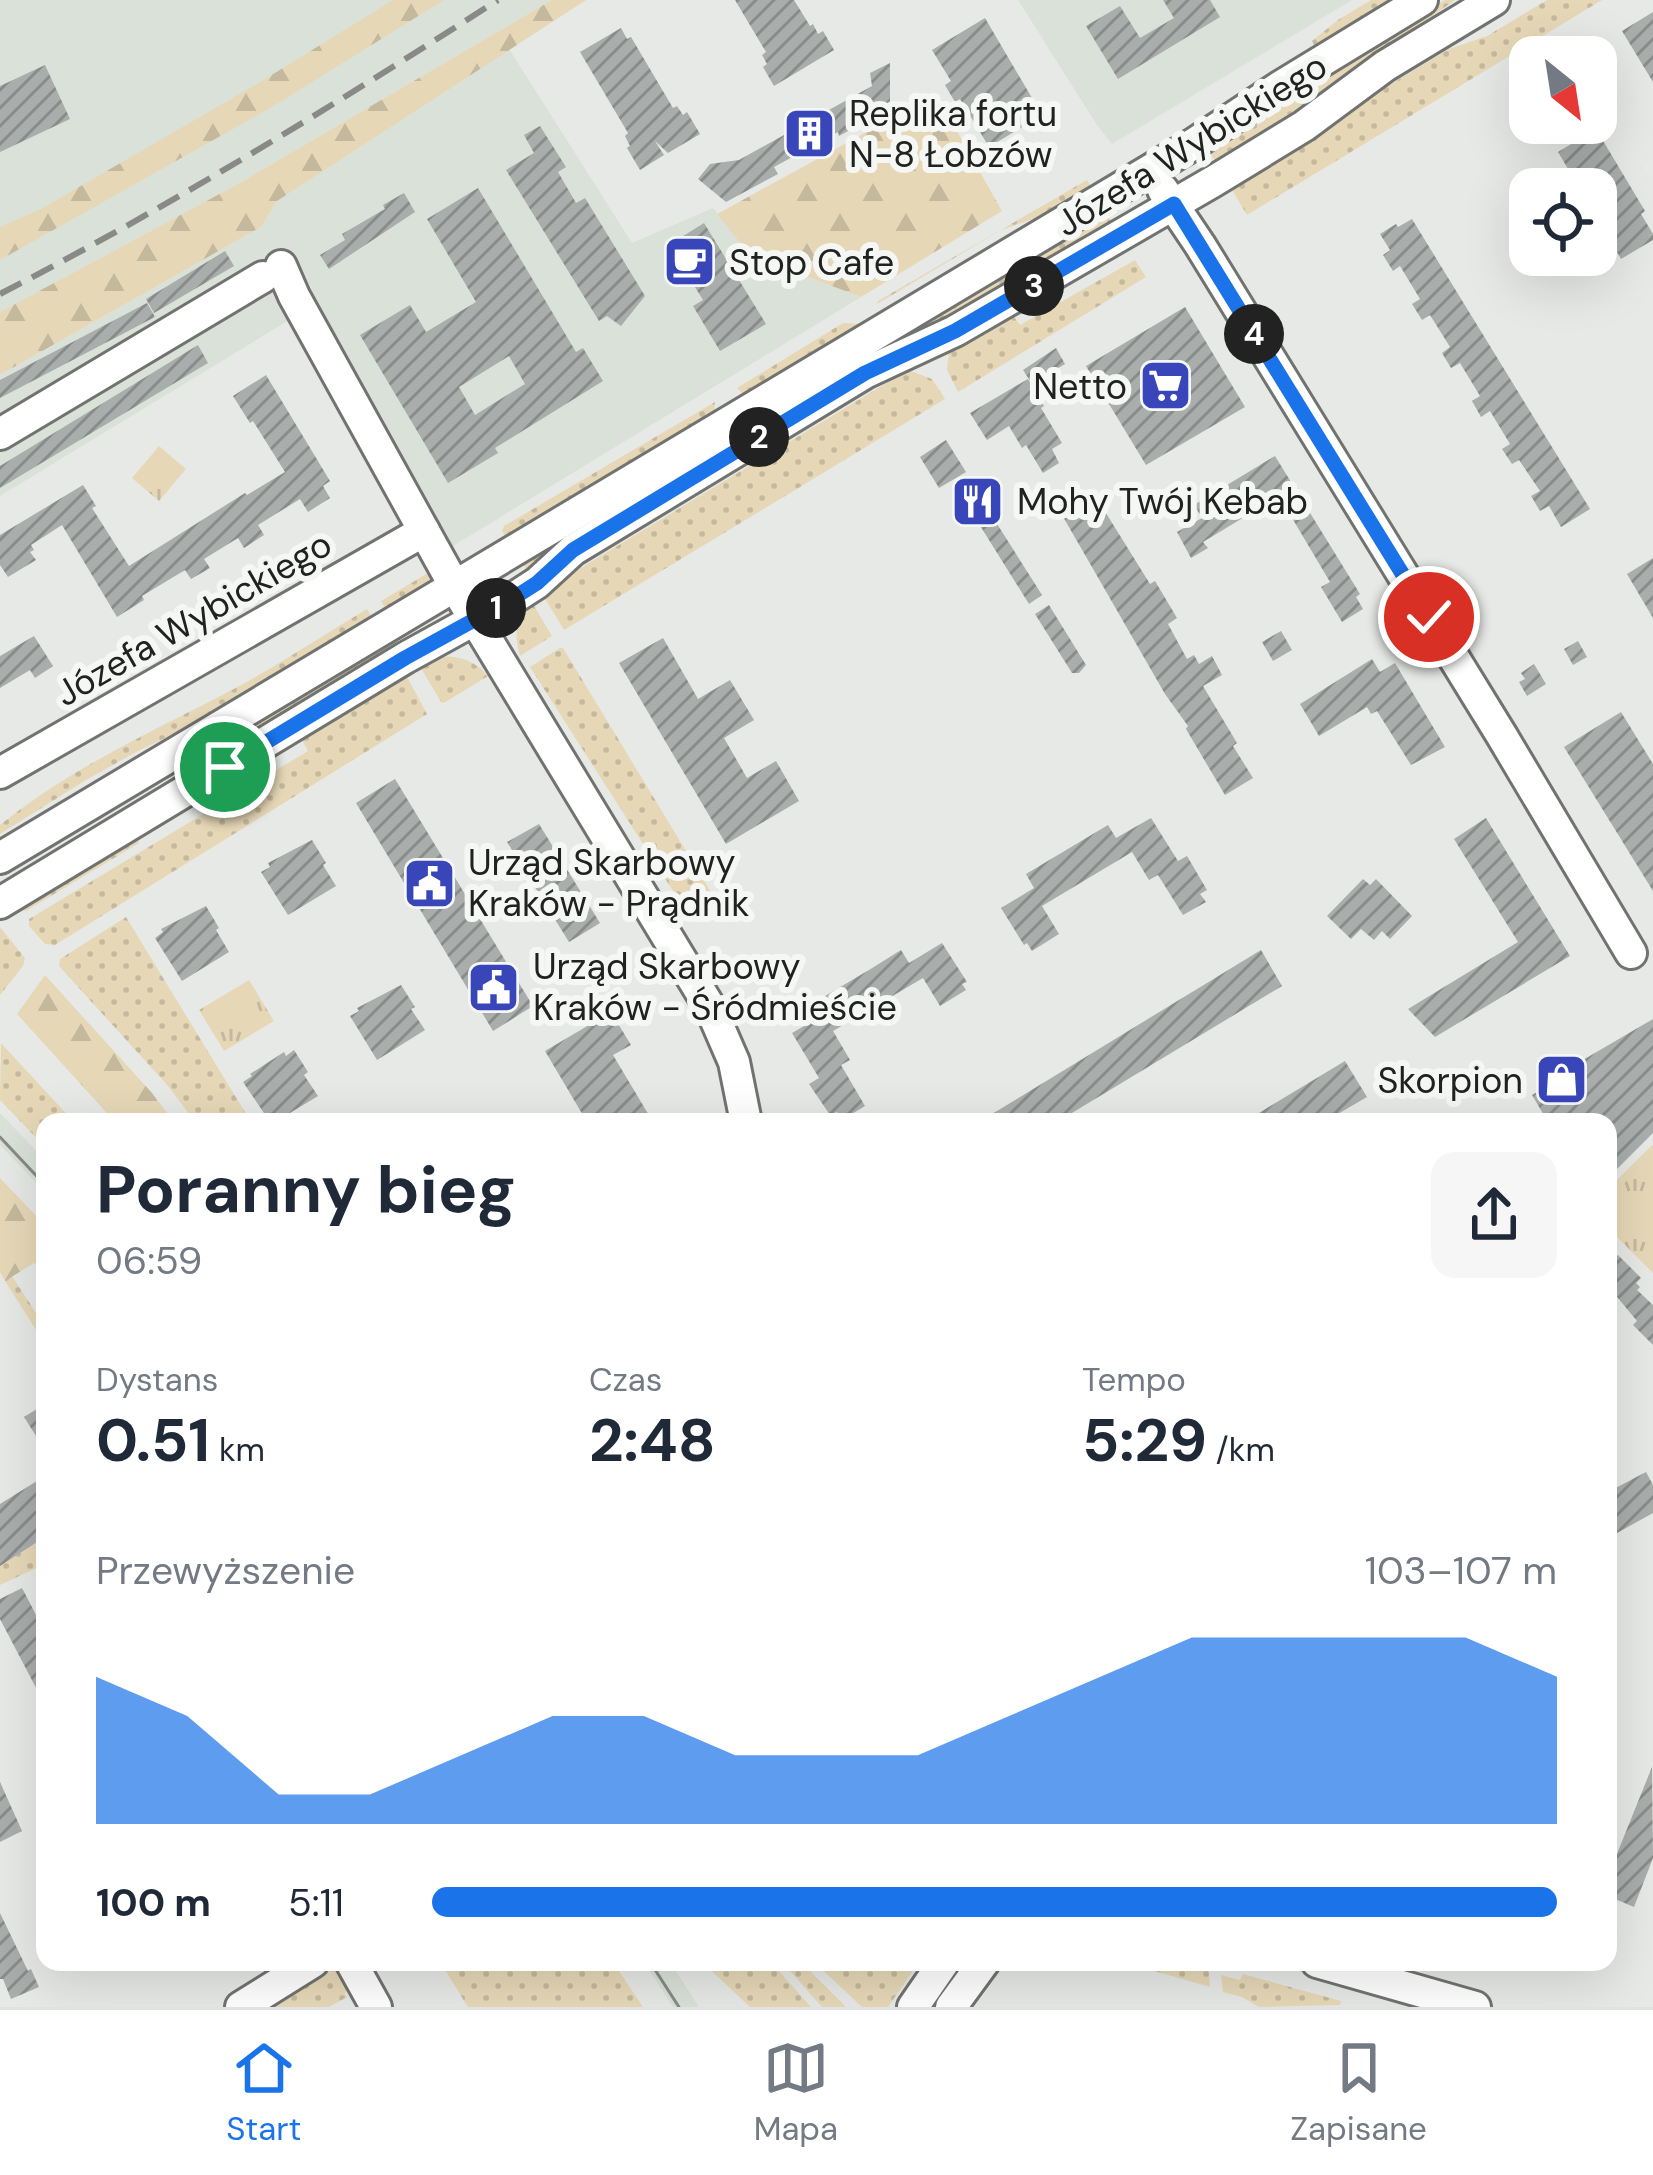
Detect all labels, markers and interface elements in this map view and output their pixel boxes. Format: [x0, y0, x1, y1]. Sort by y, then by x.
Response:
north arrow [1509, 36, 1617, 144]
map controls [1509, 36, 1617, 276]
street label: Józefa Wybickiego [1047, 42, 1336, 247]
place label: Replika fortu N-8 Łobzów [849, 90, 1057, 178]
building icon: Replika fortu N-8 Łobzów [782, 106, 838, 162]
button: locate [1509, 168, 1617, 276]
cafe icon: Stop Cafe [662, 234, 718, 290]
place label: Stop Cafe [729, 239, 894, 286]
pin: 3 [1004, 256, 1064, 316]
text: 3 [1024, 264, 1044, 307]
pin: 4 [1224, 304, 1284, 364]
text: 4 [1243, 312, 1265, 355]
supermarket icon: Netto [1138, 358, 1194, 414]
place label: Netto [1033, 363, 1127, 410]
pin: 2 [729, 407, 789, 467]
text: 2 [749, 415, 769, 458]
restaurant icon: Mohy Twój Kebab [950, 473, 1006, 529]
place label: Mohy Twój Kebab [1017, 478, 1308, 525]
street label: Józefa Wybickiego [47, 520, 340, 717]
pin [1378, 566, 1480, 668]
pin: 1 [466, 578, 526, 638]
icon: check [1396, 584, 1462, 650]
text: 1 [490, 586, 502, 629]
pin [174, 716, 276, 818]
icon: arrive [192, 734, 258, 800]
place label: Urząd Skarbowy Kraków - Prądnik [468, 839, 749, 927]
public building icon: Urząd Skarbowy Kraków - Prądnik [401, 855, 457, 911]
place label: Urząd Skarbowy Kraków - Śródmieście [533, 943, 897, 1031]
public building icon: Urząd Skarbowy Kraków - Śródmieście [466, 959, 522, 1015]
shop icon: Skorpion [1534, 1052, 1590, 1108]
place label: Skorpion [1377, 1057, 1523, 1104]
text: Poranny bieg [96, 1147, 516, 1232]
button: share [1431, 1152, 1557, 1278]
text: 06:59 [96, 1235, 202, 1286]
text: Dystans [96, 1358, 218, 1401]
text: Czas [589, 1358, 662, 1401]
text: Tempo [1082, 1358, 1186, 1401]
text: 0.51 [96, 1401, 210, 1480]
text: 2:48 [589, 1401, 716, 1480]
text: 5:29 [1082, 1401, 1207, 1480]
text: km [210, 1428, 265, 1471]
text: /km [1207, 1428, 1275, 1471]
text: Przewyższenie [96, 1545, 355, 1596]
text: 103–107 m [1365, 1545, 1557, 1596]
text: 100 m [96, 1877, 211, 1928]
text: 5:11 [288, 1877, 344, 1928]
tab: Start [226, 2035, 301, 2150]
tab: Mapa [754, 2035, 838, 2150]
tab: Zapisane [1290, 2035, 1427, 2150]

